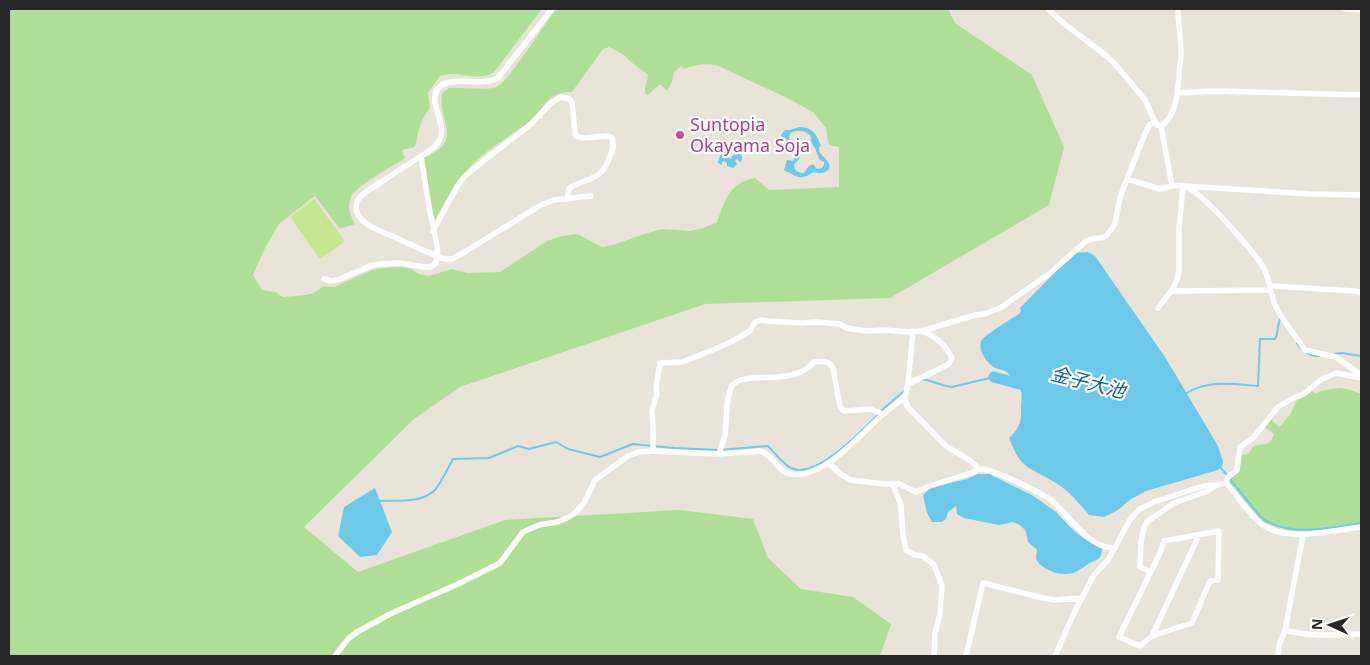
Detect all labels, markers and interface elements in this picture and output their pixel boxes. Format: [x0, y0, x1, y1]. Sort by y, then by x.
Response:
place label: Suntopia Okayama Soja [690, 112, 810, 157]
marker: Suntopia Okayama Soja [674, 129, 686, 141]
water label: 金子大池 [1048, 360, 1130, 404]
north arrow [1305, 600, 1355, 650]
text: N [1307, 618, 1326, 630]

